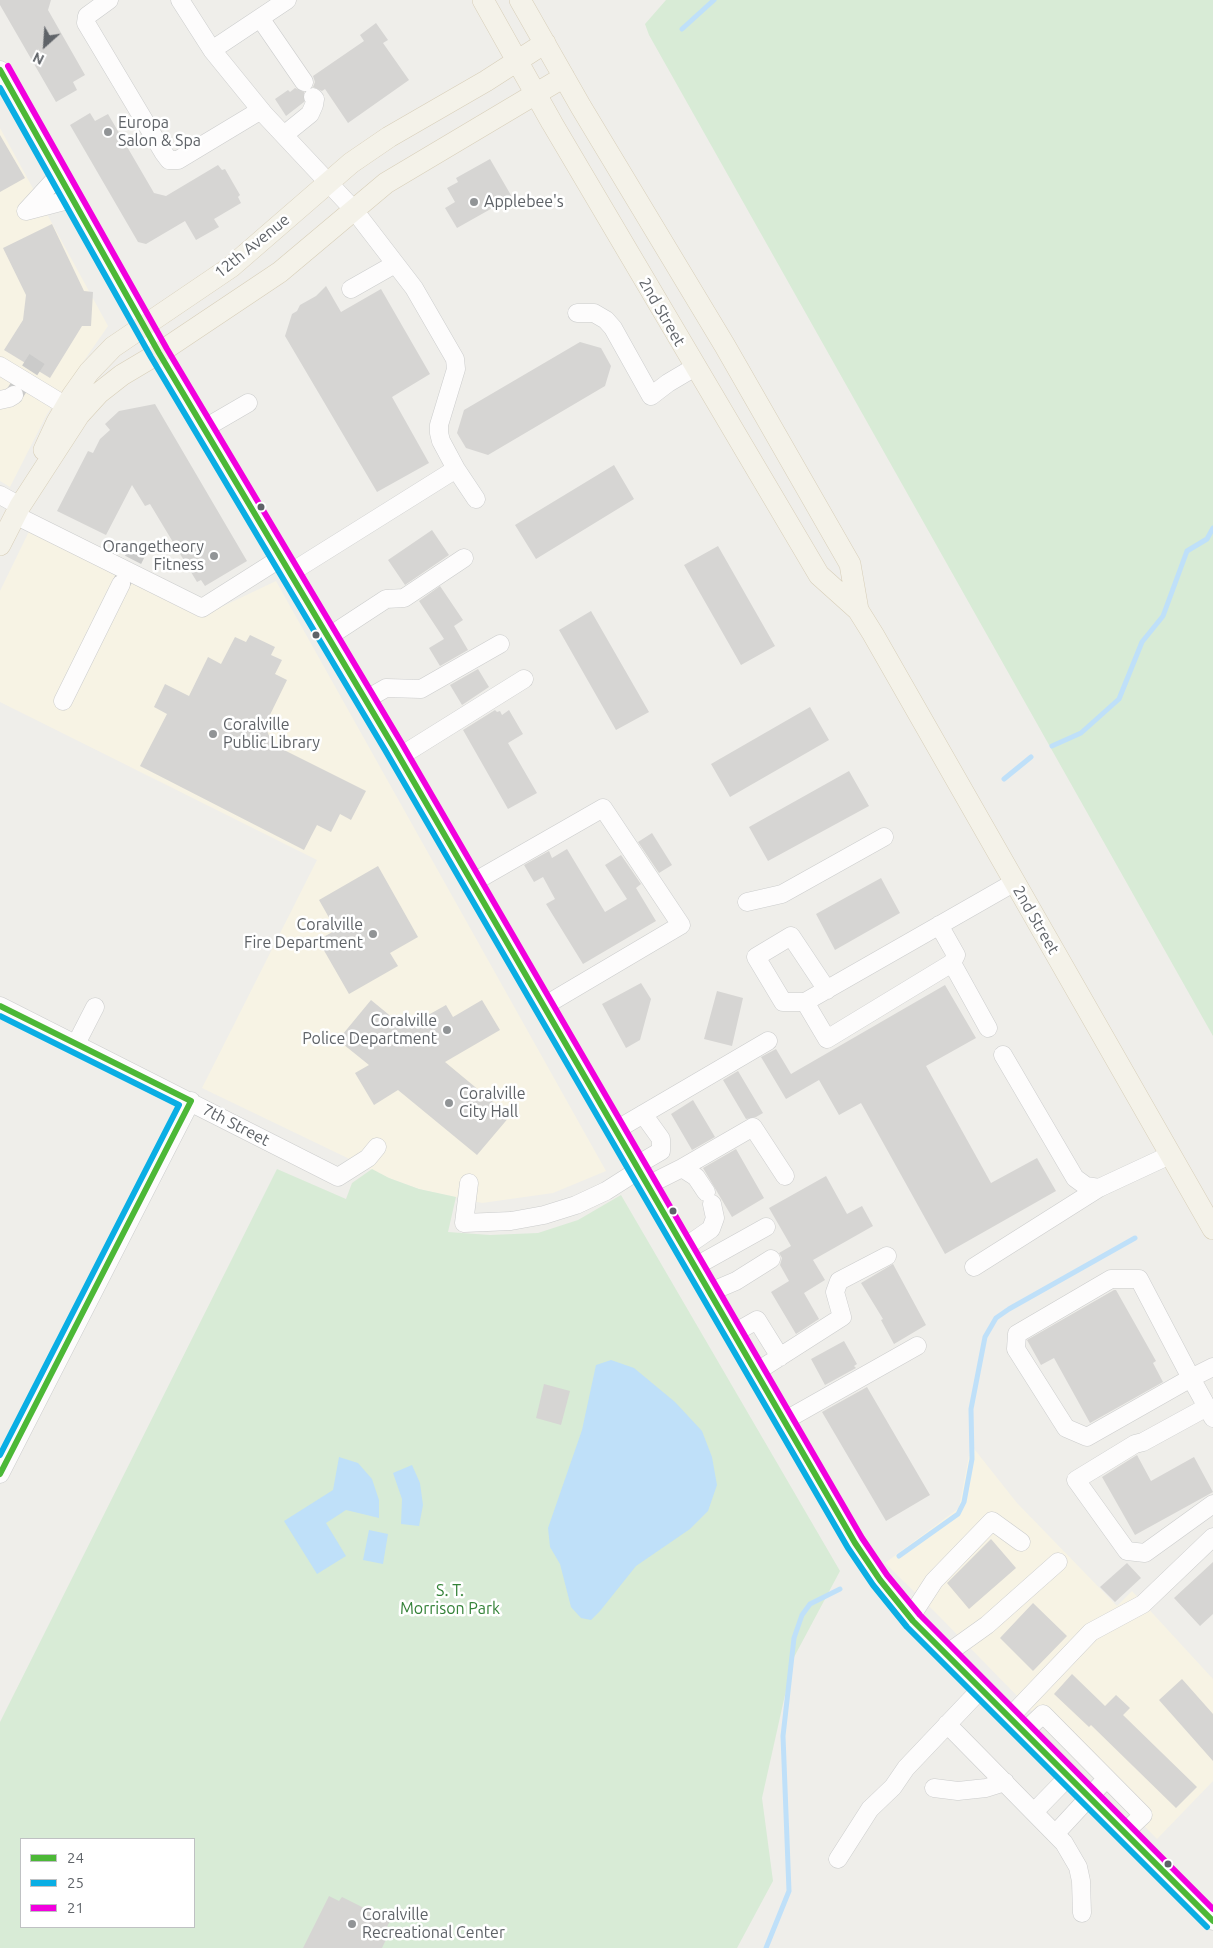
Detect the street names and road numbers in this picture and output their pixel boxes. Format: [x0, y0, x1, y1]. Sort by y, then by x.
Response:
street label: 12th Avenue [211, 210, 293, 282]
street label: 2nd Street [635, 274, 689, 350]
street label: 2nd Street [1009, 882, 1063, 958]
street label: 7th Street [199, 1100, 273, 1150]

